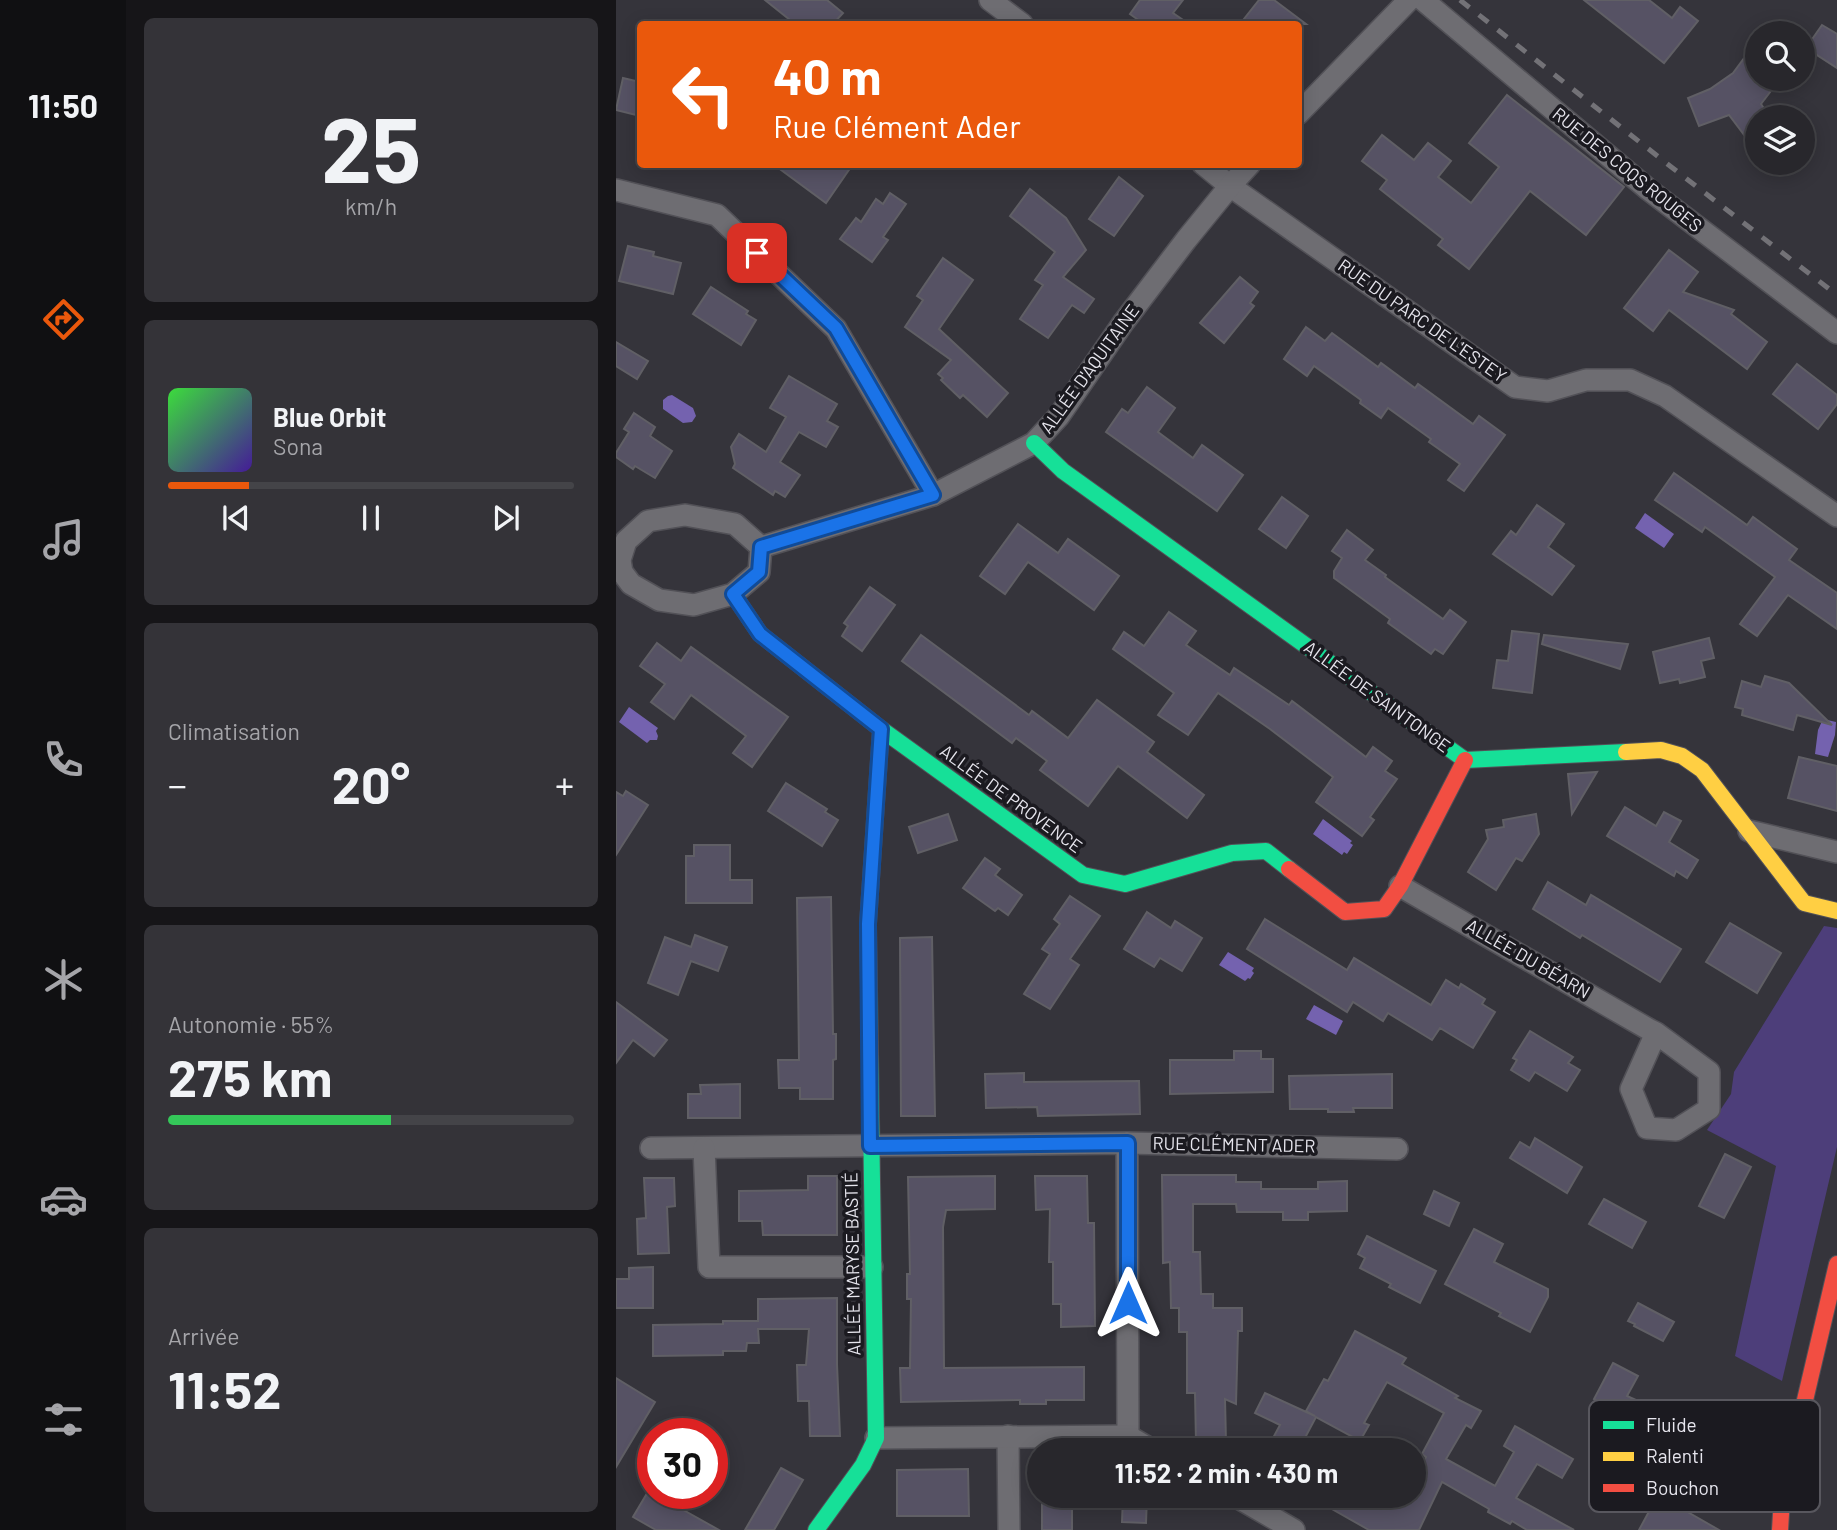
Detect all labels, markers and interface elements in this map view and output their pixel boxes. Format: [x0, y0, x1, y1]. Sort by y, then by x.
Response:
map controls [1745, 21, 1815, 175]
button: search [1745, 21, 1815, 91]
text: 40 m [773, 46, 881, 105]
icon: left [658, 49, 749, 140]
text: 11:50 [28, 86, 98, 124]
text: 25 [321, 92, 421, 201]
street label: RUE DES COQS ROUGES [1548, 102, 1707, 236]
button: layers [1745, 105, 1815, 175]
text: Rue Clément Ader [773, 106, 1021, 144]
text: km/h [345, 192, 397, 220]
pin [727, 223, 787, 283]
icon: arrive [738, 234, 776, 272]
street label: RUE DU PARC DE L'ESTEY [1334, 254, 1511, 387]
icon: directions [39, 295, 88, 344]
street label: ALLÉE D'AQUITAINE [1035, 300, 1143, 437]
text: Blue Orbit [273, 401, 386, 432]
text: Sona [273, 432, 323, 460]
icon: previous [217, 499, 255, 537]
icon: pause [352, 499, 390, 537]
icon: next [487, 499, 525, 537]
icon: music [39, 515, 88, 564]
street label: ALLÉE DE SAINTONGE [1300, 636, 1455, 757]
text: Climatisation [168, 717, 300, 745]
icon: phone [39, 735, 88, 784]
street label: ALLÉE DE PROVENCE [936, 739, 1087, 857]
text: 20° [332, 752, 410, 814]
text: − [168, 761, 187, 807]
text: + [555, 761, 574, 807]
street label: ALLÉE DU BÉARN [1463, 914, 1594, 1003]
icon: climate [39, 955, 88, 1004]
text: Autonomie · 55% [168, 1010, 334, 1038]
text: 275 km [168, 1045, 332, 1107]
street label: RUE CLÉMENT ADER [1152, 1132, 1316, 1156]
street label: ALLÉE MARYSE BASTIÉ [839, 1172, 865, 1356]
icon: car [39, 1175, 88, 1224]
position arrow [1091, 1266, 1165, 1340]
text: Arrivée [168, 1322, 240, 1350]
text: 11:52 [168, 1357, 281, 1419]
icon: filters [39, 1395, 88, 1444]
legend [1589, 1400, 1820, 1512]
text: Fluide [1646, 1413, 1697, 1436]
speed limit sign: 30 [637, 1418, 728, 1509]
text: Ralenti [1646, 1444, 1704, 1467]
text: 11:52 · 2 min · 430 m [1115, 1457, 1338, 1488]
text: Bouchon [1646, 1476, 1719, 1499]

